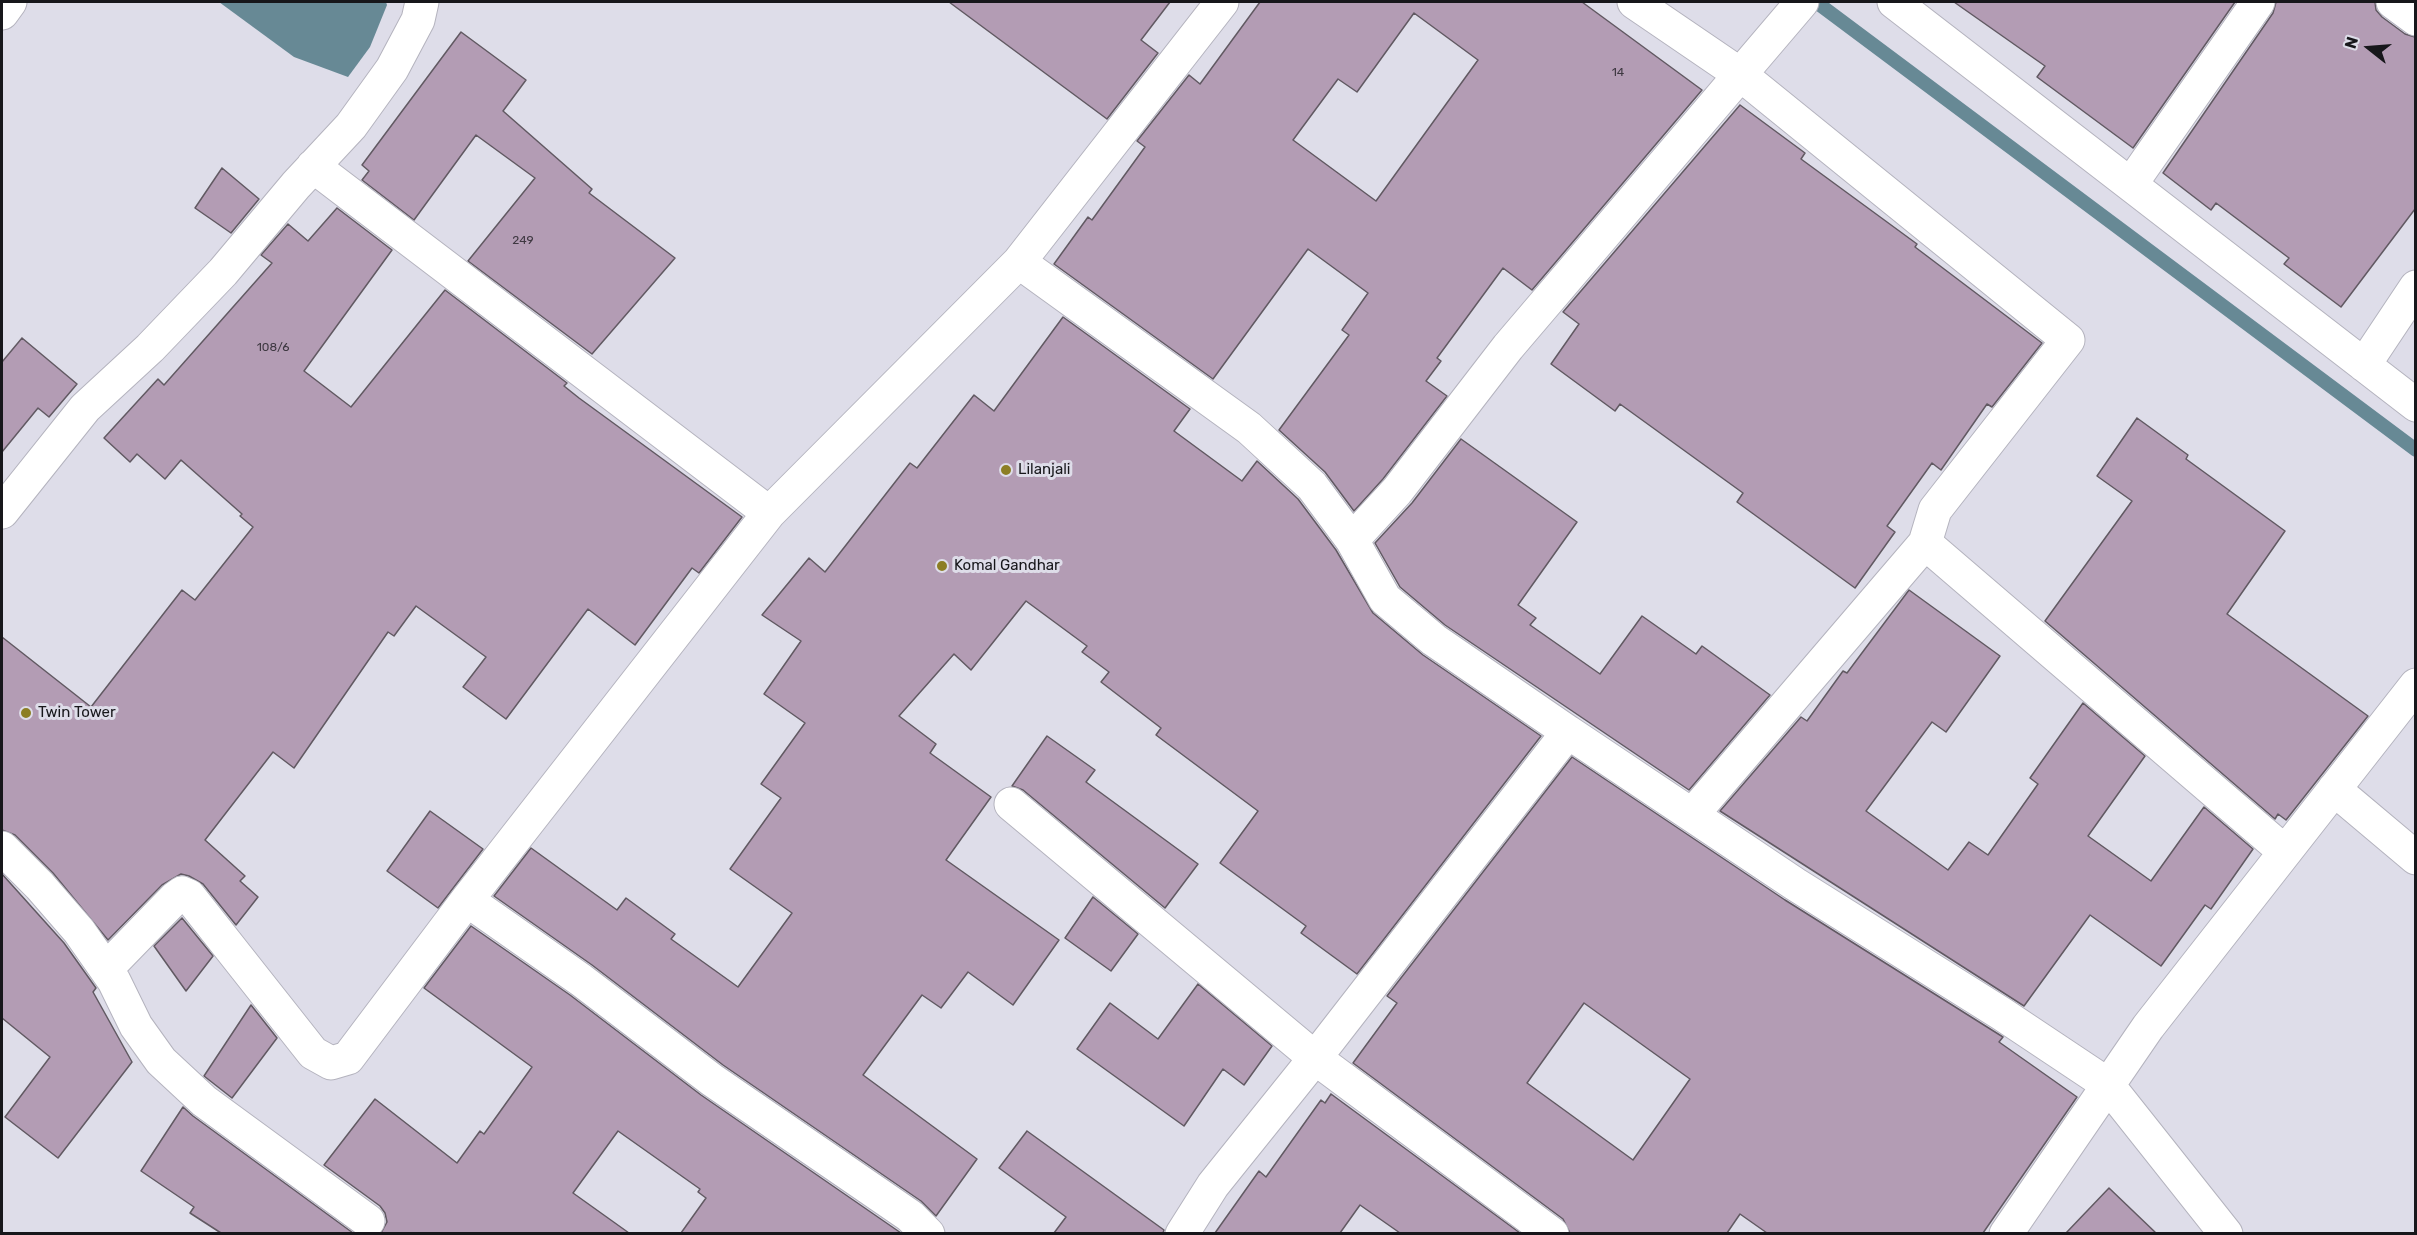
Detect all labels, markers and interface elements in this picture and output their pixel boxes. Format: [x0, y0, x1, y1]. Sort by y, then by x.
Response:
north arrow [2339, 18, 2399, 78]
text: N [2341, 34, 2362, 51]
house number: 14 [1612, 66, 1624, 80]
house number: 249 [512, 234, 534, 248]
house number: 108/6 [257, 341, 289, 355]
place label: Lilanjali [1018, 461, 1070, 479]
marker: Lilanjali [999, 463, 1013, 477]
place label: Komal Gandhar [954, 557, 1060, 575]
marker: Komal Gandhar [935, 559, 949, 573]
place label: Twin Tower [38, 704, 116, 722]
marker: Twin Tower [19, 706, 33, 720]

